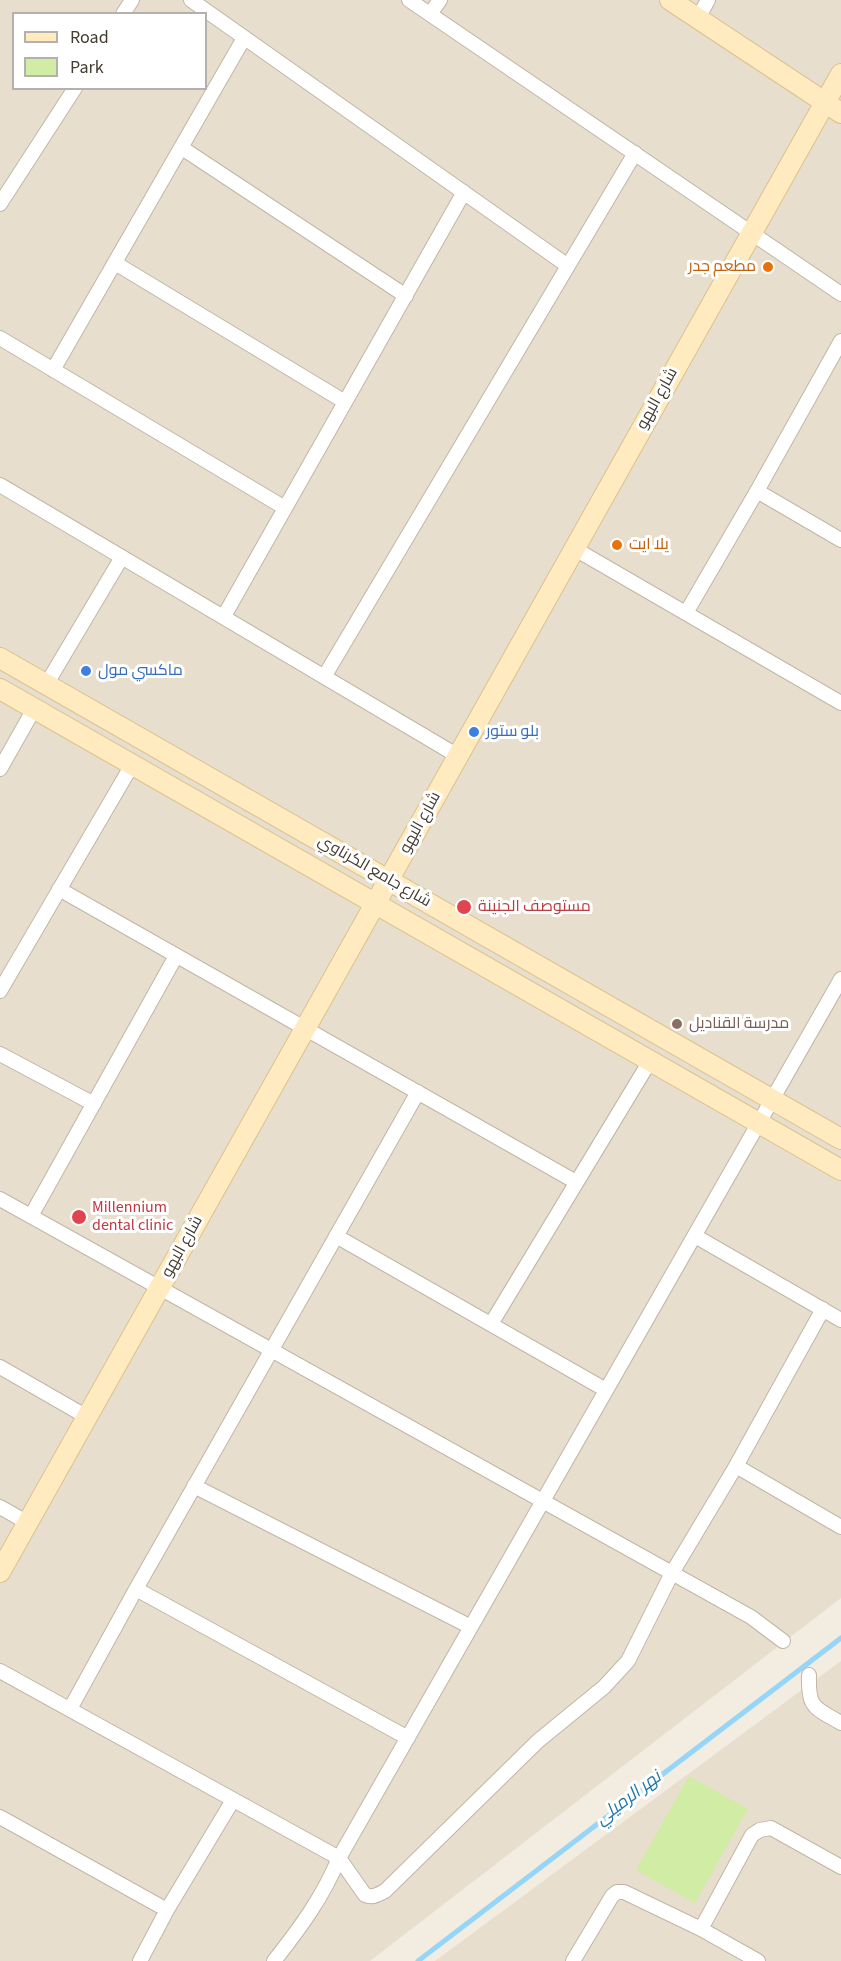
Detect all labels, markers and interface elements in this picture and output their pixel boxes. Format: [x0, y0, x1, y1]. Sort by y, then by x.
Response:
legend [12, 12, 207, 90]
text: Road [70, 25, 109, 50]
text: Park [70, 55, 104, 80]
place label: مطعم جدر [688, 257, 756, 277]
marker: مطعم جدر [761, 260, 775, 274]
street label: شارع البهو [633, 365, 683, 433]
place label: يلا ايت [629, 535, 669, 555]
marker: يلا ايت [610, 538, 624, 552]
place label: ماكسي مول [98, 661, 183, 681]
marker: ماكسي مول [79, 664, 93, 678]
place label: بلو ستور [486, 722, 539, 742]
marker: بلو ستور [467, 725, 481, 739]
street label: شارع البهو [396, 789, 446, 857]
street label: شارع جامع الكرناوي [314, 832, 434, 912]
place label: مستوصف الجنينة [478, 897, 591, 917]
marker: مستوصف الجنينة [455, 898, 473, 916]
place label: مدرسة القناديل [689, 1014, 789, 1034]
marker: مدرسة القناديل [670, 1017, 684, 1031]
place label: Millennium dental clinic [92, 1198, 173, 1236]
marker: Millennium dental clinic [70, 1208, 88, 1226]
street label: شارع البهو [158, 1213, 208, 1281]
water label: نهر الرميلي [592, 1767, 666, 1831]

